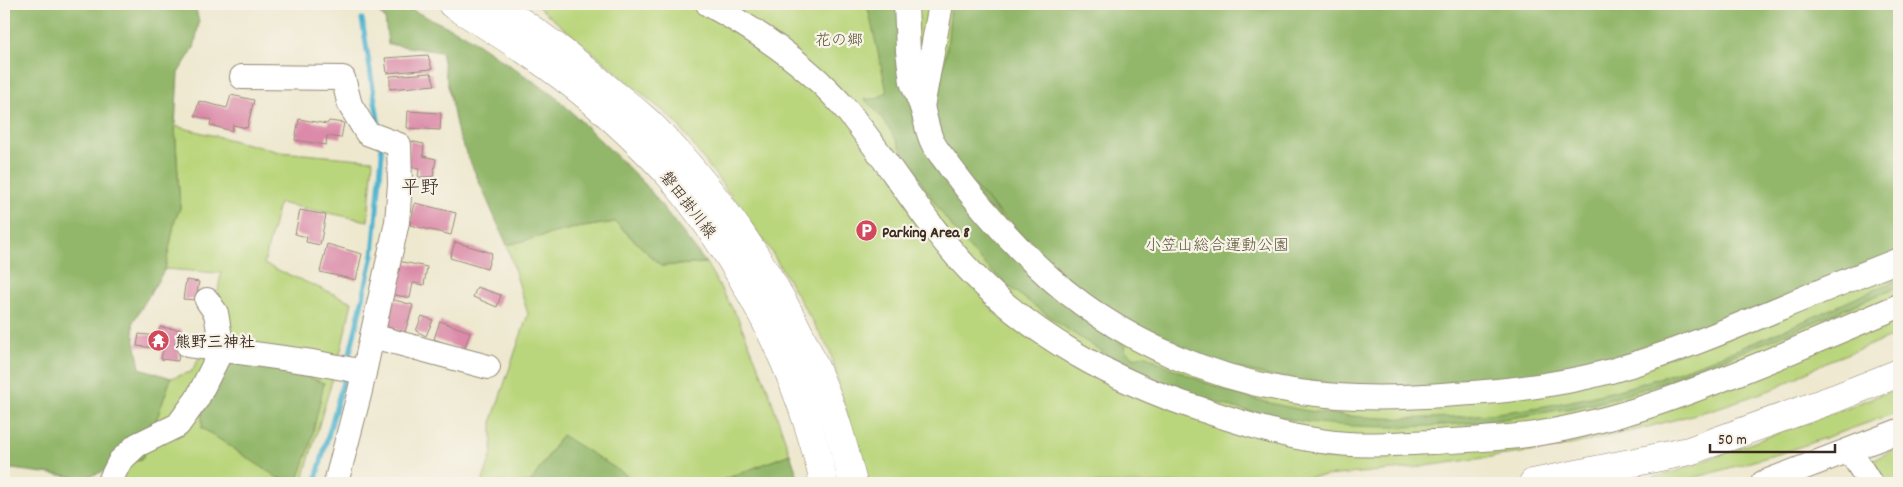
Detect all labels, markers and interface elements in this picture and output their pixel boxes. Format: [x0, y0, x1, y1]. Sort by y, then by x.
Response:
park label: 花の郷 [815, 30, 863, 53]
street label: 磐田掛川線 [653, 167, 721, 244]
district label: 平野 [401, 176, 439, 203]
parking icon: Parking Area 8 [854, 219, 878, 243]
place label: Parking Area 8 [882, 222, 970, 245]
park label: 小笠山総合運動公園 [1145, 235, 1289, 258]
temple icon: 熊野三神社 [147, 329, 171, 353]
place label: 熊野三神社 [175, 332, 255, 355]
scale bar [1710, 422, 1836, 454]
text: 50 m [1718, 430, 1747, 452]

